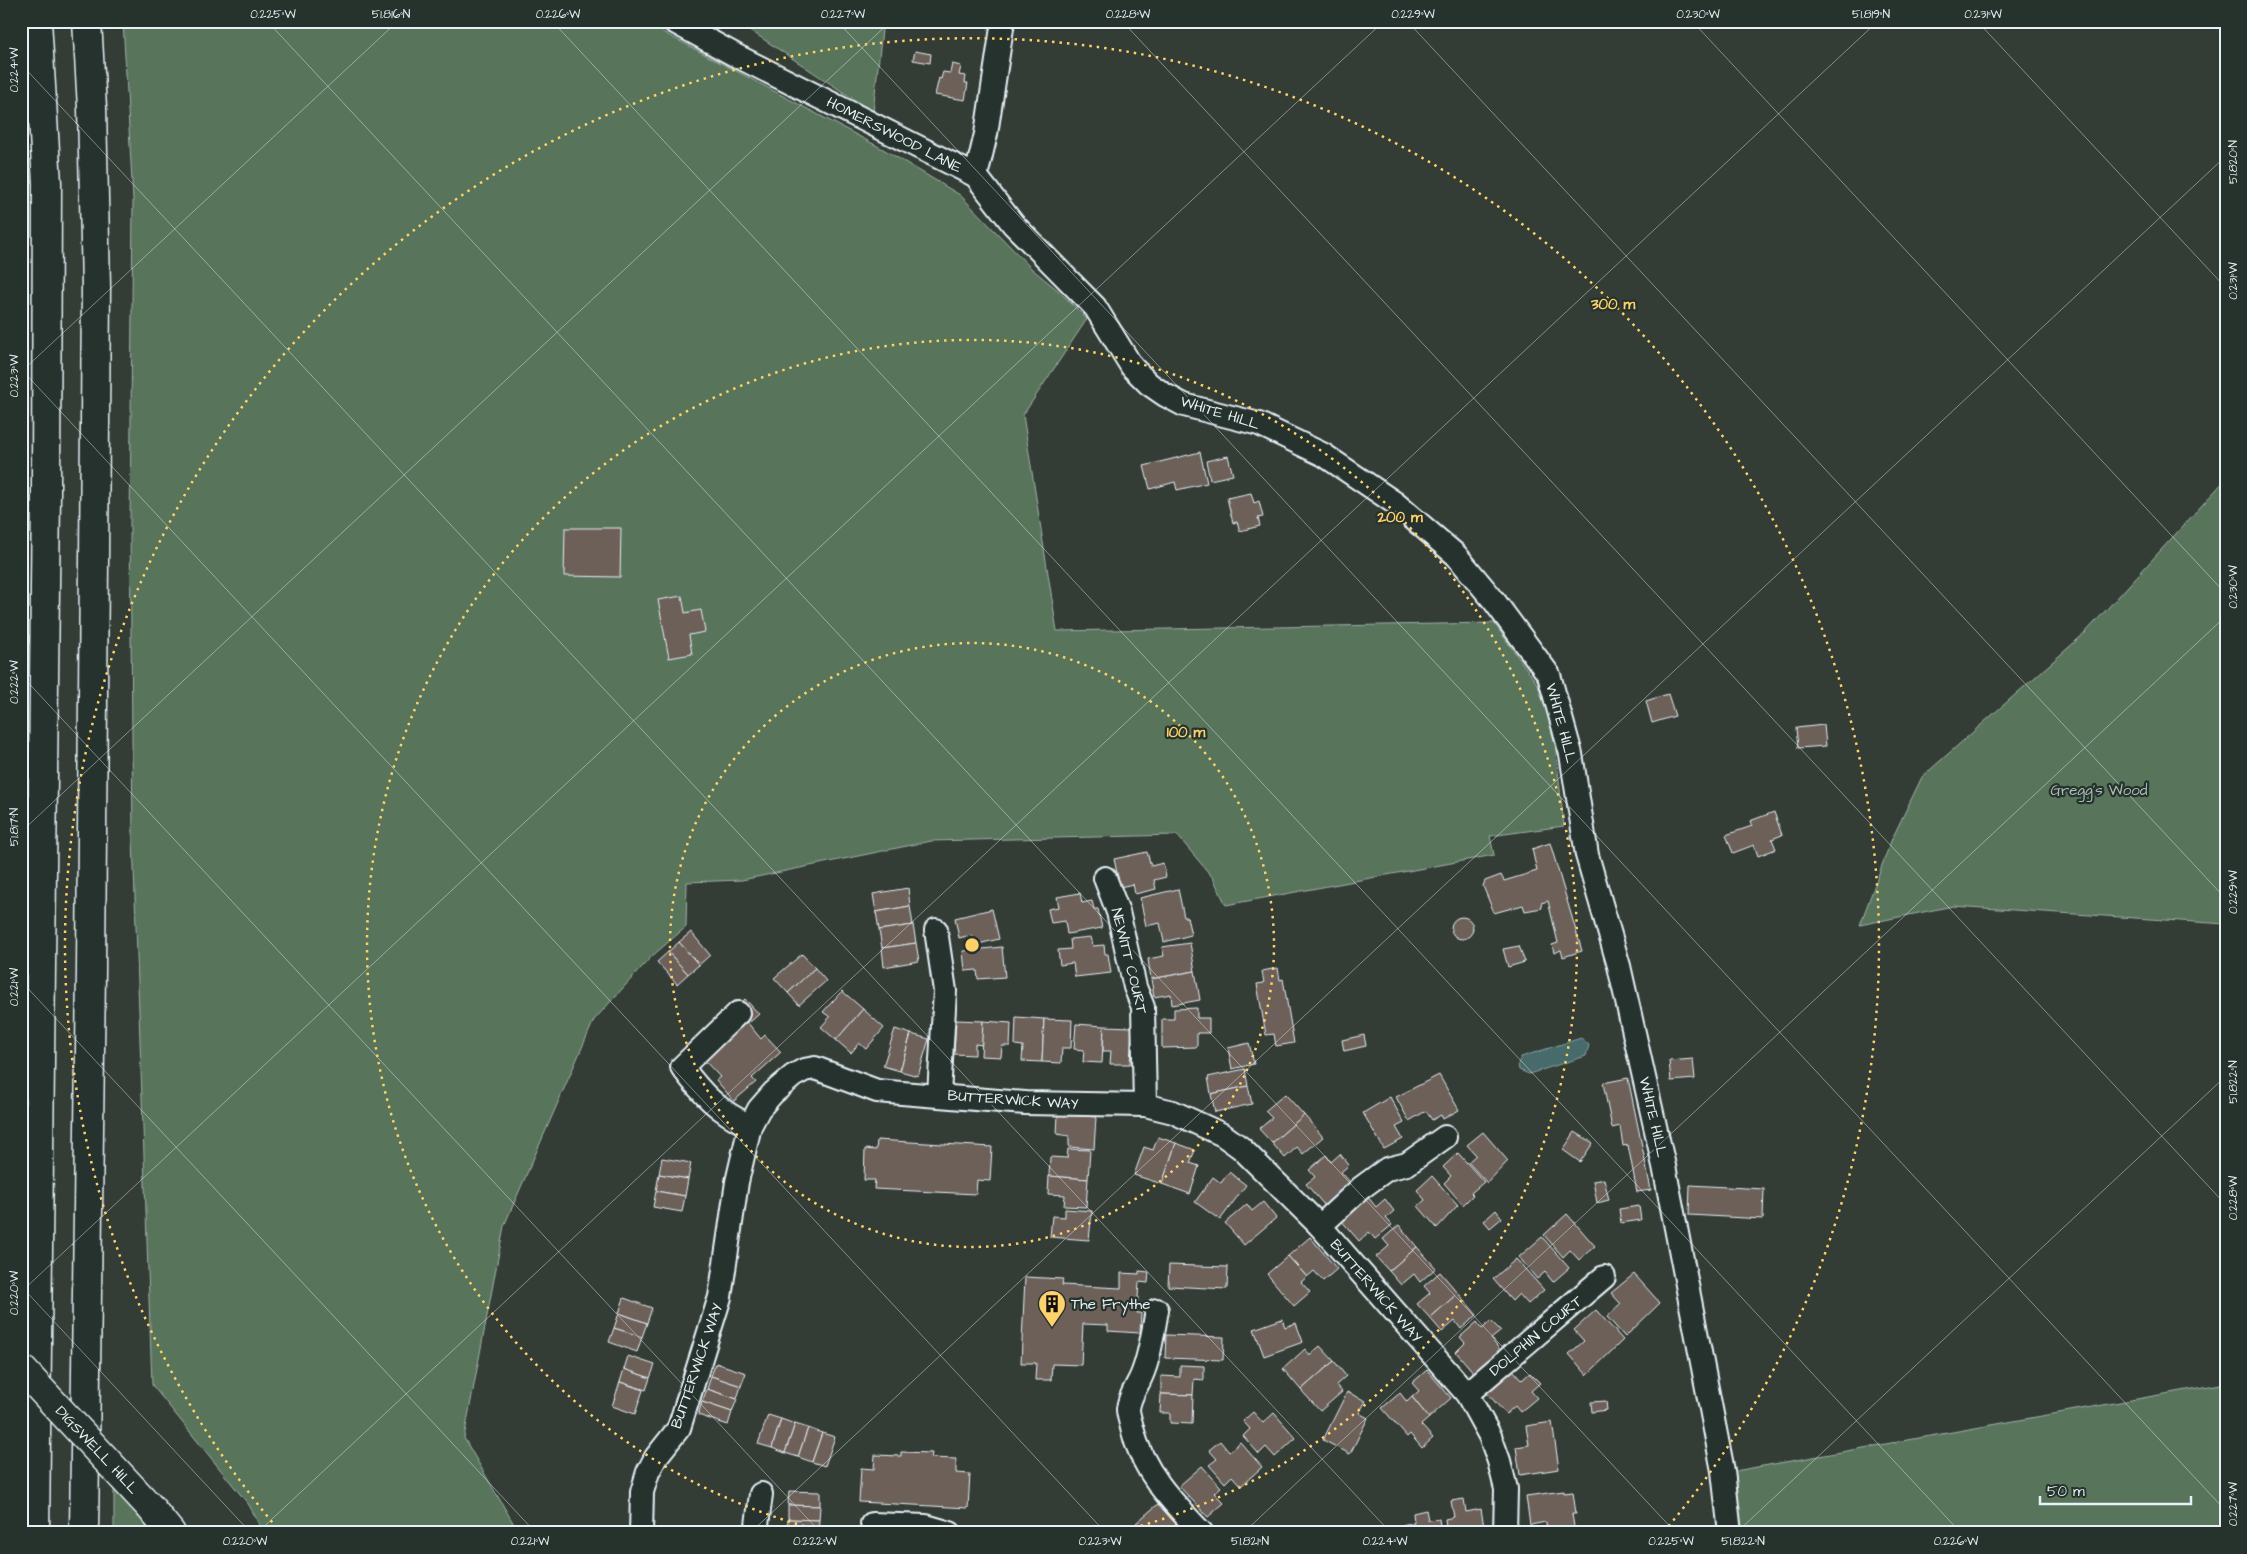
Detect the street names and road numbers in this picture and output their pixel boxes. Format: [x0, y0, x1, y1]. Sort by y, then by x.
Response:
street label: HOMERSWOOD LANE [823, 92, 965, 178]
street label: WHITE HILL [1178, 391, 1263, 435]
street label: WHITE HILL [1540, 681, 1582, 766]
street label: NEWITT COURT [1106, 906, 1152, 1017]
street label: WHITE HILL [1634, 1075, 1673, 1160]
street label: BUTTERWICK WAY [947, 1085, 1079, 1115]
street label: BUTTERWICK WAY [1325, 1235, 1427, 1347]
street label: DOLPHIN COURT [1485, 1290, 1588, 1381]
street label: BUTTERWICK WAY [666, 1301, 728, 1431]
street label: DIGSWELL HILL [50, 1401, 144, 1499]

